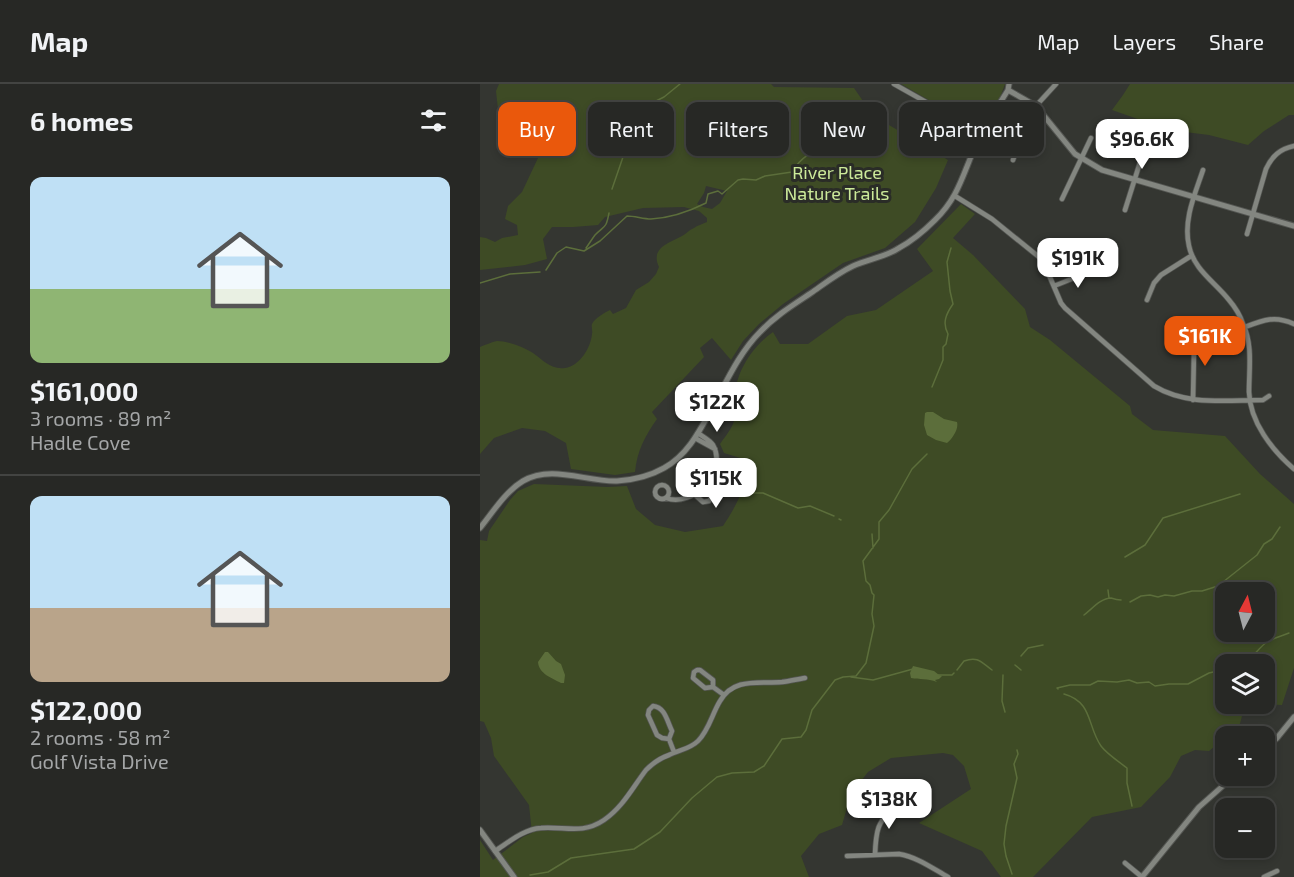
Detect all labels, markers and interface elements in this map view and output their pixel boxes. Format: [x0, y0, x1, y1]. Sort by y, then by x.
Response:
text: Map [30, 24, 88, 58]
text: Map [1037, 29, 1079, 54]
text: Layers [1112, 29, 1176, 54]
text: Share [1209, 29, 1264, 54]
chip: Buy [498, 102, 576, 156]
chip: Rent [588, 102, 674, 156]
chip: Filters [686, 102, 789, 156]
chip: New [801, 102, 887, 156]
chip: Apartment [899, 102, 1044, 156]
icon: filters [417, 104, 450, 137]
text: 6 homes [30, 105, 133, 136]
pin: $96.6K [1093, 119, 1191, 170]
text: $96.6K [1110, 126, 1174, 150]
park label: River Place Nature Trails [785, 161, 889, 204]
icon: home [186, 216, 294, 324]
pin: $191K [1036, 238, 1120, 289]
text: $191K [1051, 245, 1105, 269]
pin: $161K [1163, 316, 1247, 367]
text: $161K [1178, 323, 1232, 347]
text: $161,000 [30, 375, 138, 406]
pin: $122K [675, 382, 759, 433]
text: $122K [689, 389, 745, 413]
text: 3 rooms · 89 m² [30, 406, 171, 430]
text: Hadle Cove [30, 430, 131, 454]
pin: $115K [674, 458, 758, 509]
text: $115K [690, 465, 742, 489]
icon: home [186, 535, 294, 643]
north arrow [1215, 582, 1275, 642]
map controls [1215, 582, 1275, 858]
button: layers [1215, 654, 1275, 714]
text: $122,000 [30, 694, 142, 725]
text: 2 rooms · 58 m² [30, 725, 171, 749]
button: + [1215, 726, 1275, 786]
text: Golf Vista Drive [30, 749, 169, 773]
pin: $138K [847, 779, 931, 830]
text: $138K [861, 786, 917, 810]
button: − [1215, 798, 1275, 858]

